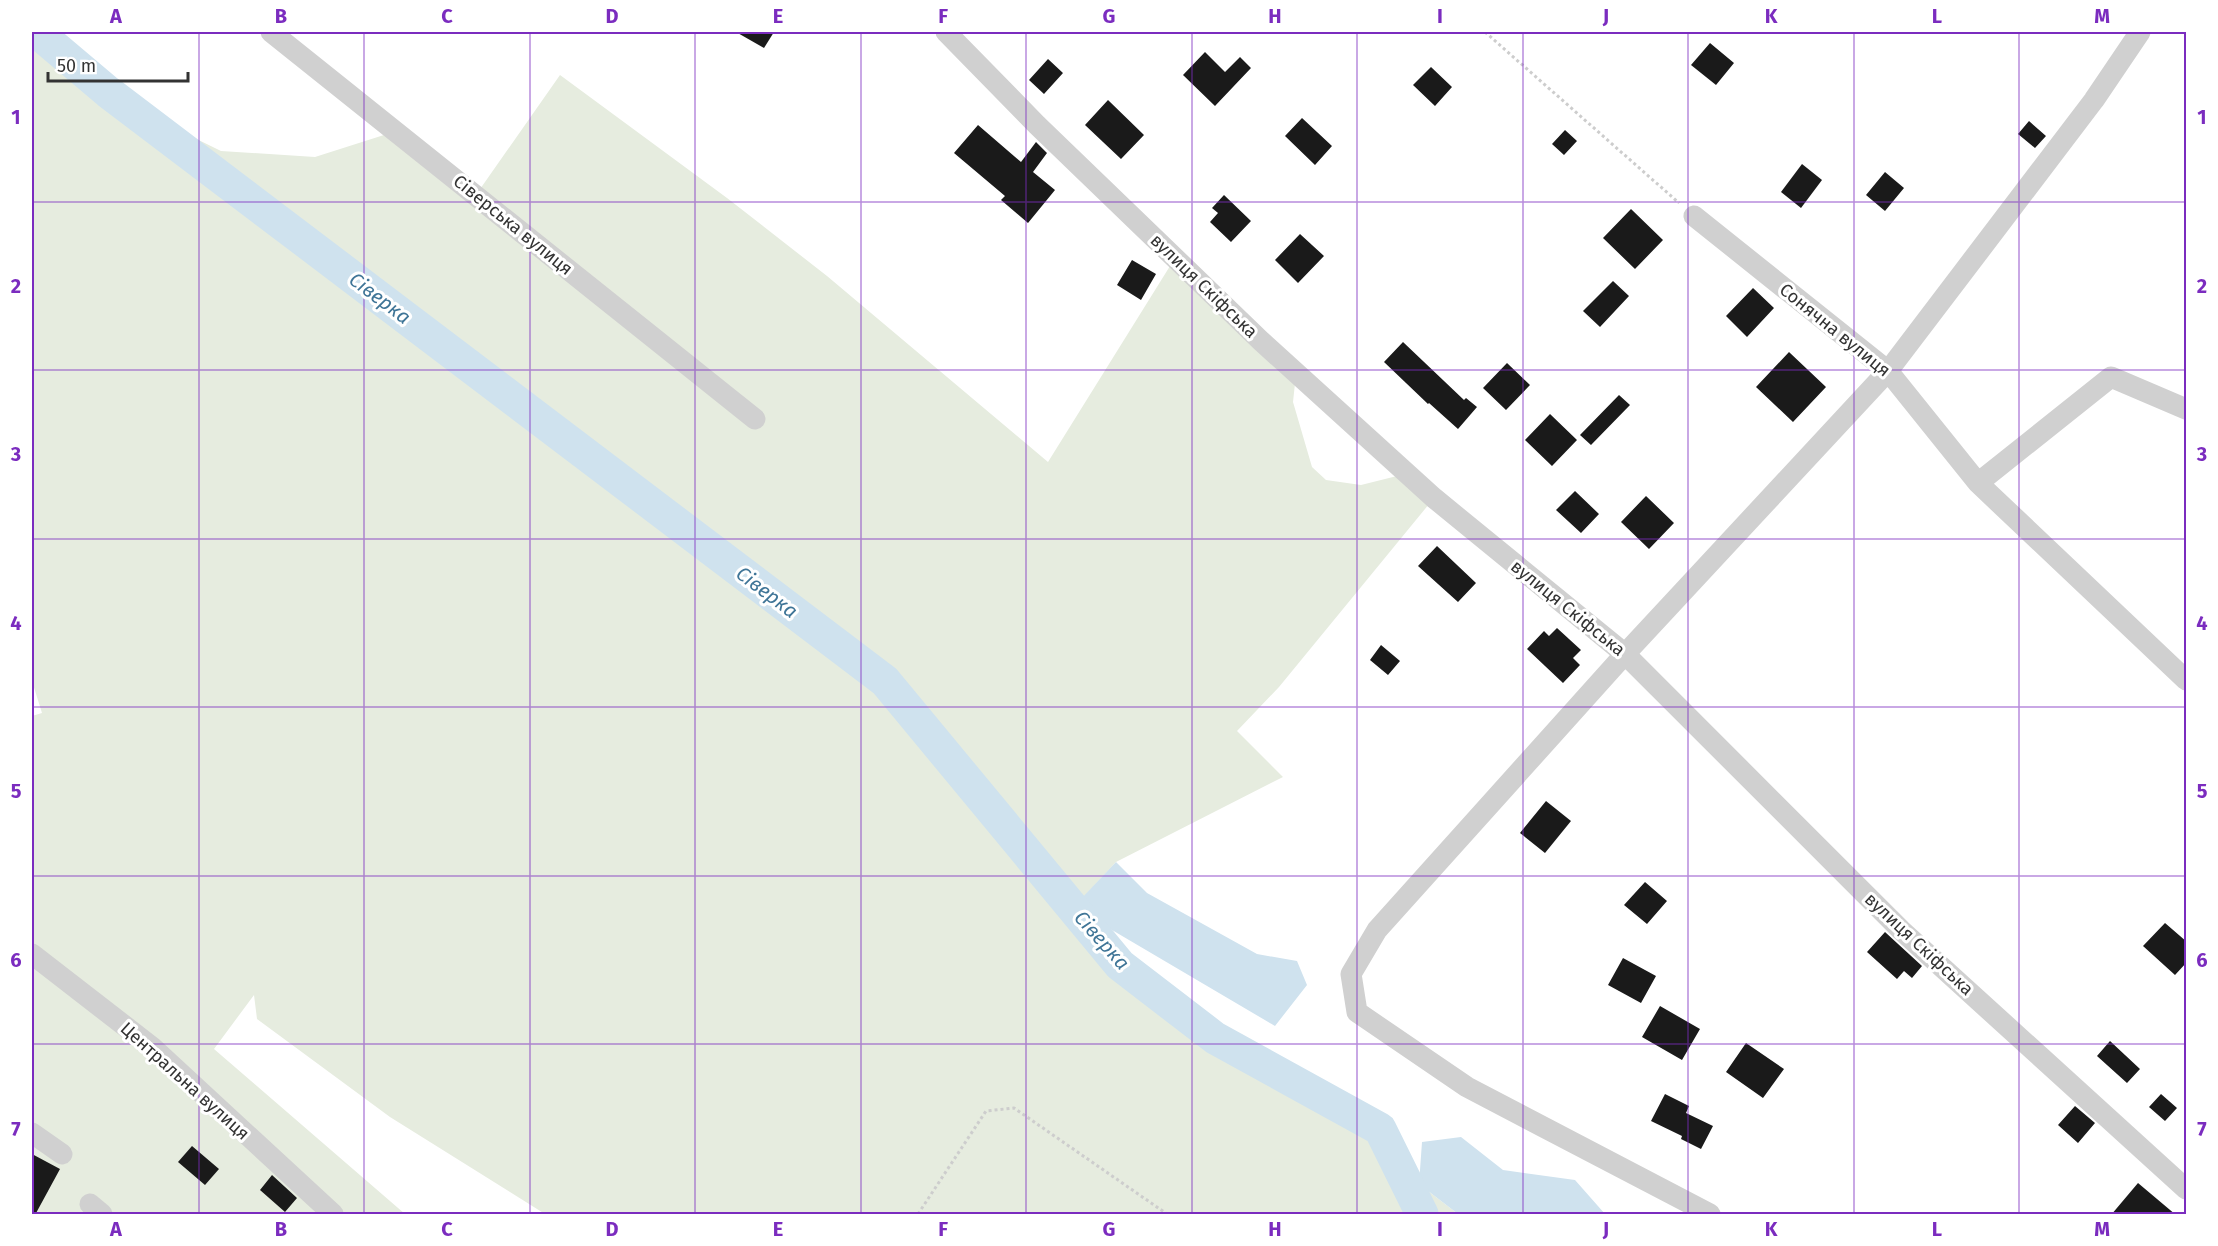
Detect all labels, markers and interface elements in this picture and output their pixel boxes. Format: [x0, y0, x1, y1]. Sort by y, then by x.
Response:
text: A [109, 4, 123, 28]
text: B [275, 4, 287, 28]
text: C [441, 4, 453, 28]
text: D [605, 4, 619, 28]
text: E [773, 4, 783, 28]
text: F [938, 4, 948, 28]
text: G [1103, 4, 1115, 28]
text: H [1268, 4, 1282, 28]
text: I [1437, 4, 1443, 28]
text: J [1602, 4, 1609, 28]
text: K [1765, 4, 1778, 28]
text: L [1932, 4, 1942, 28]
text: M [2094, 4, 2110, 28]
scale bar [48, 45, 188, 83]
text: 50 m [57, 55, 96, 77]
text: 1 [11, 105, 21, 129]
text: 1 [2197, 105, 2207, 129]
street label: Сіверська вулиця [449, 170, 577, 280]
street label: вулиця Скіфська [1146, 229, 1262, 343]
water label: Сіверка [344, 267, 416, 329]
text: 2 [11, 274, 21, 298]
text: 2 [2197, 274, 2207, 298]
street label: Сонячна вулиця [1775, 279, 1895, 381]
text: 3 [10, 442, 21, 466]
text: 3 [2196, 442, 2207, 466]
street label: вулиця Скіфська [1506, 555, 1630, 661]
water label: Сіверка [731, 561, 803, 623]
text: 4 [10, 611, 22, 635]
text: 4 [2196, 611, 2208, 635]
text: 5 [11, 779, 22, 803]
text: 5 [2197, 779, 2208, 803]
street label: вулиця Скіфська [1860, 888, 1978, 1000]
water label: Сіверка [1069, 906, 1135, 974]
text: 6 [10, 948, 22, 972]
text: 6 [2196, 948, 2208, 972]
street label: Центральна вулиця [116, 1017, 254, 1145]
text: 7 [11, 1117, 21, 1141]
text: 7 [2197, 1117, 2207, 1141]
text: A [109, 1217, 123, 1241]
text: B [275, 1217, 287, 1241]
text: C [441, 1217, 453, 1241]
text: D [605, 1217, 619, 1241]
text: E [773, 1217, 783, 1241]
text: F [938, 1217, 948, 1241]
text: G [1103, 1217, 1115, 1241]
text: H [1268, 1217, 1282, 1241]
text: I [1437, 1217, 1443, 1241]
text: J [1602, 1217, 1609, 1241]
text: K [1765, 1217, 1778, 1241]
text: L [1932, 1217, 1942, 1241]
text: M [2094, 1217, 2110, 1241]

